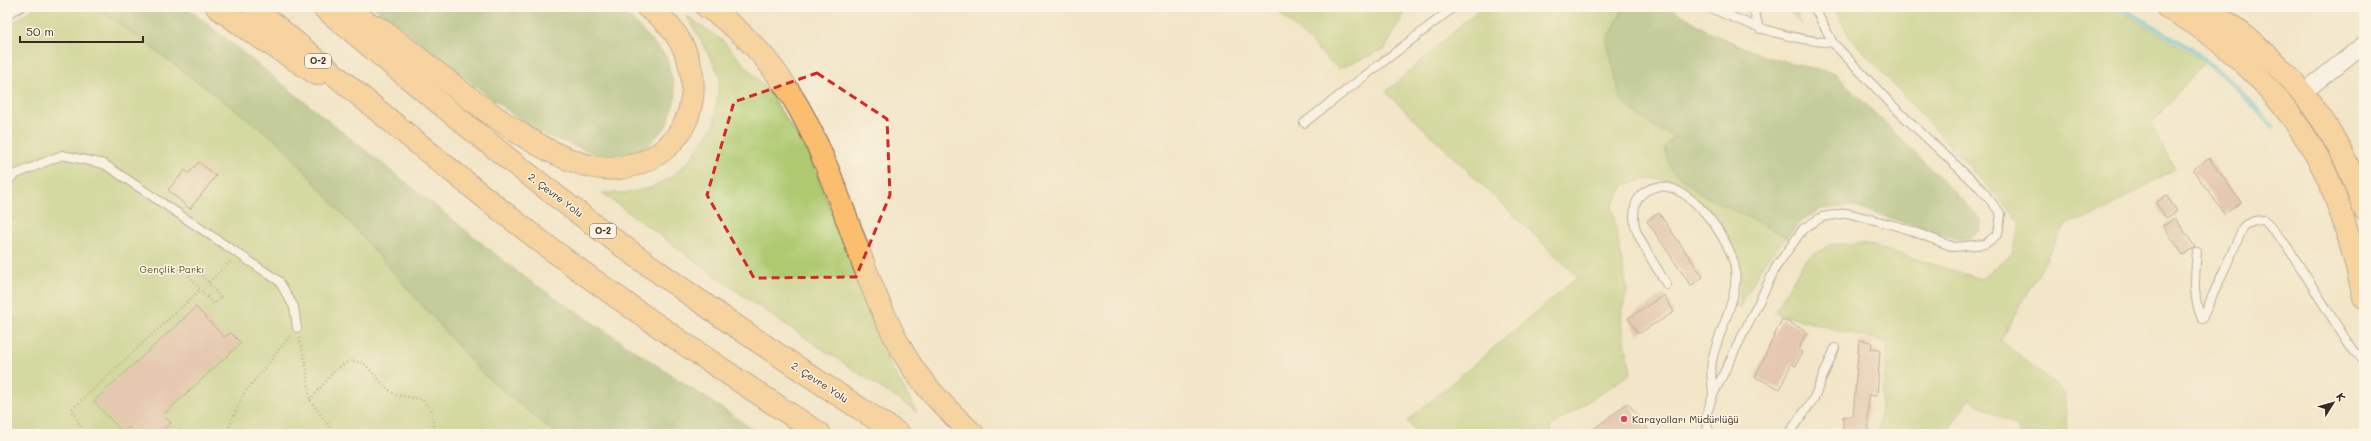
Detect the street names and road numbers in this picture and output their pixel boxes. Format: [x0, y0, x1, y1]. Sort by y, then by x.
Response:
road number: O-2 [305, 54, 331, 68]
street label: 2. Çevre Yolu [526, 170, 586, 220]
road number: O-2 [590, 224, 616, 238]
street label: 2. Çevre Yolu [789, 358, 851, 406]

